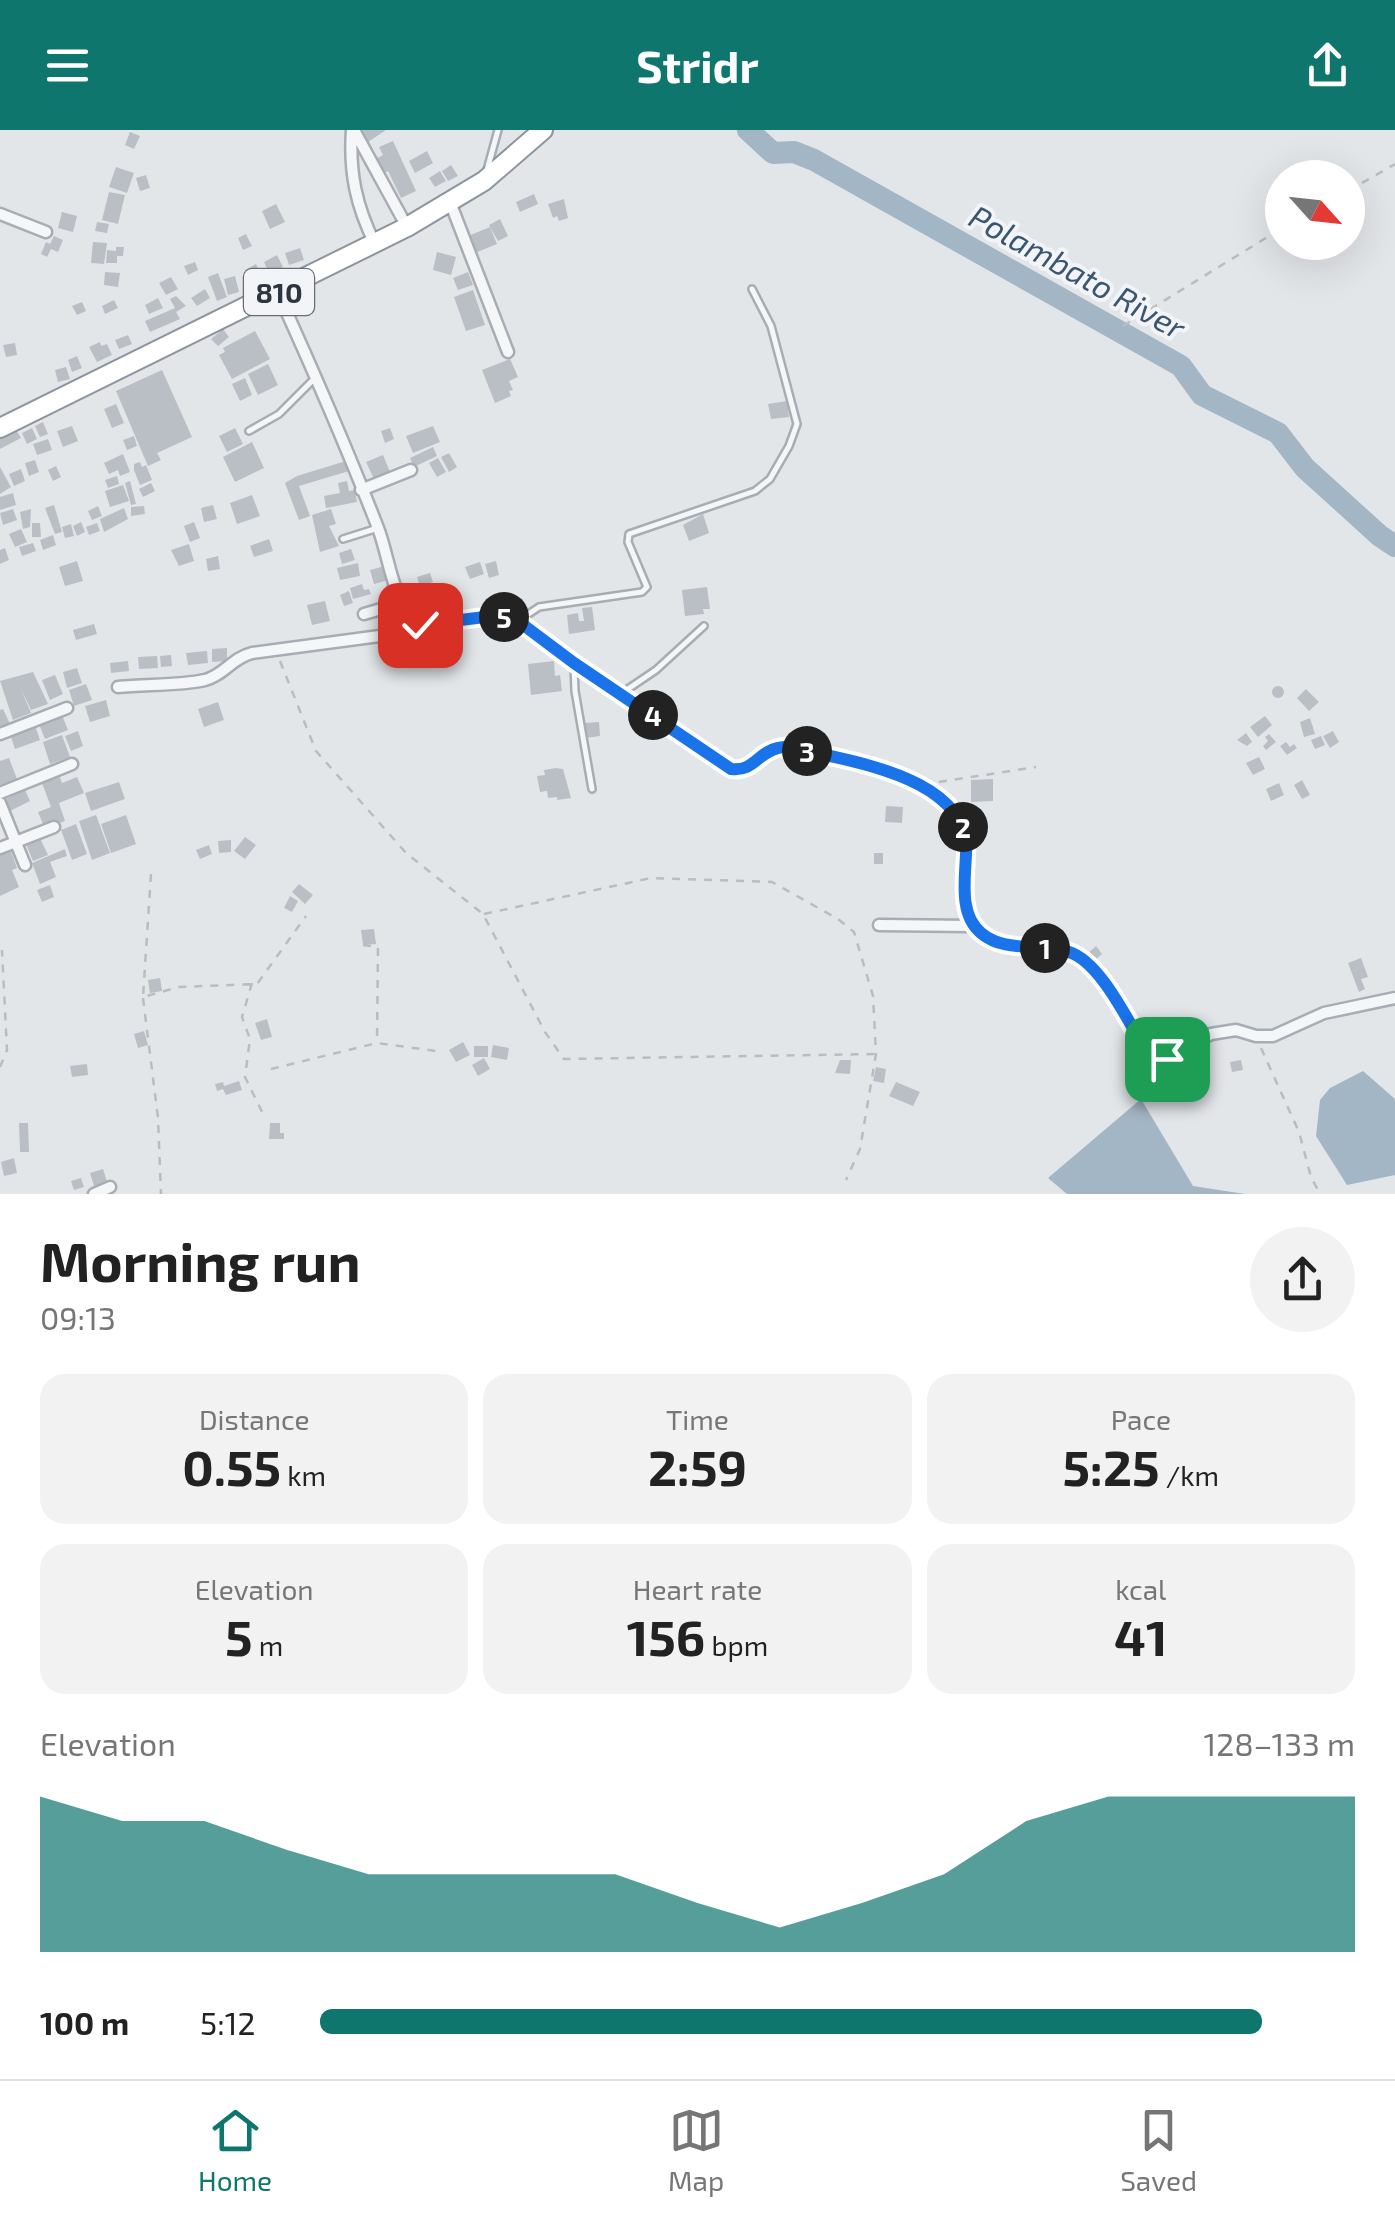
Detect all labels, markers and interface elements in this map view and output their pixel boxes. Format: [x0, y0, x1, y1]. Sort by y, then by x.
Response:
icon: menu [40, 38, 95, 93]
text: Stridr [636, 38, 759, 92]
icon: share [1300, 38, 1355, 93]
north arrow [1265, 160, 1365, 260]
map controls [1265, 160, 1365, 260]
water label: Polambato River [963, 196, 1194, 347]
road number: 810 [244, 269, 314, 315]
pin [378, 583, 463, 668]
pin: 5 [479, 592, 529, 642]
icon: check [393, 598, 448, 653]
text: 5 [496, 600, 512, 634]
pin: 4 [628, 690, 678, 740]
text: 4 [644, 698, 662, 732]
pin: 3 [782, 726, 832, 776]
text: 3 [799, 734, 815, 768]
pin: 2 [938, 802, 988, 852]
text: 2 [955, 810, 971, 844]
pin: 1 [1020, 923, 1070, 973]
text: 1 [1039, 931, 1051, 965]
pin [1125, 1017, 1210, 1102]
icon: arrive [1140, 1032, 1195, 1087]
text: Morning run [40, 1227, 361, 1293]
button: share [1250, 1227, 1355, 1332]
text: 09:13 [40, 1298, 116, 1336]
text: Distance [199, 1402, 309, 1436]
text: Time [666, 1402, 729, 1436]
text: Pace [1111, 1402, 1171, 1436]
text: 0.55 [182, 1436, 281, 1496]
text: 2:59 [648, 1436, 747, 1496]
text: 5:25 [1063, 1436, 1160, 1496]
text: km [281, 1458, 326, 1492]
text: /km [1160, 1458, 1219, 1492]
text: Elevation [195, 1572, 314, 1606]
text: Heart rate [633, 1572, 762, 1606]
text: kcal [1115, 1572, 1166, 1606]
text: 5 [225, 1606, 253, 1666]
text: 156 [627, 1606, 705, 1666]
text: 41 [1114, 1606, 1168, 1666]
text: m [253, 1628, 283, 1662]
text: bpm [705, 1628, 768, 1662]
text: Elevation [40, 1724, 176, 1762]
text: 128–133 m [1203, 1724, 1355, 1762]
text: 100 m [40, 2003, 129, 2041]
text: 5:12 [200, 2003, 255, 2041]
tab: Home [198, 2103, 272, 2197]
tab: Map [668, 2103, 724, 2197]
tab: Saved [1120, 2103, 1197, 2197]

